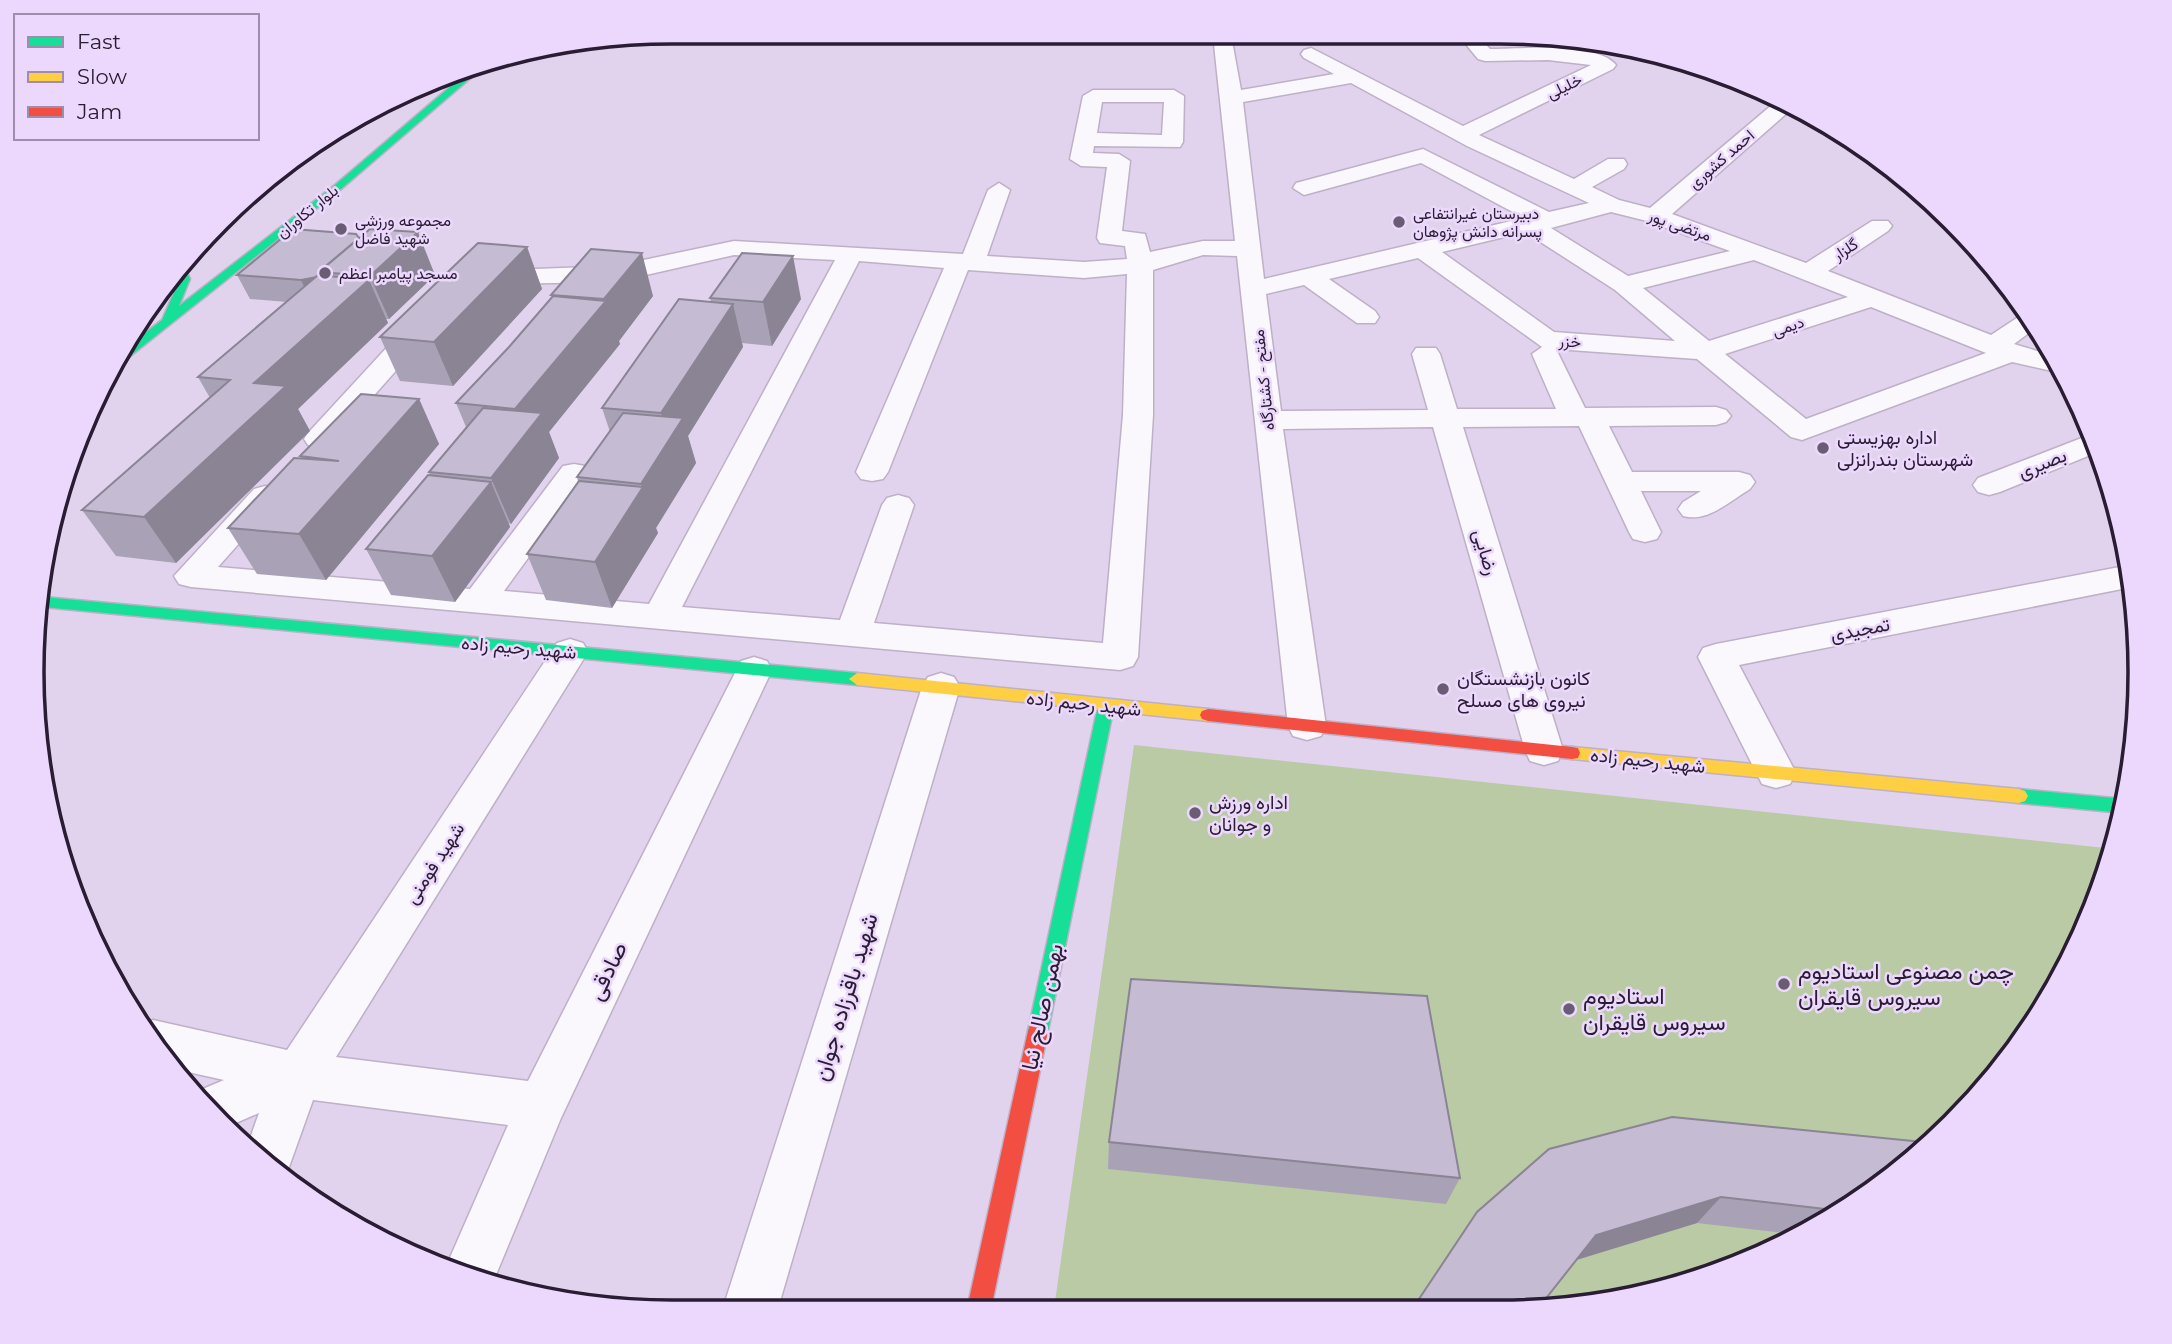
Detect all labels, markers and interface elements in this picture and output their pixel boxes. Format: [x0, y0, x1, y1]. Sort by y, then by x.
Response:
legend [14, 14, 259, 140]
text: Fast [77, 29, 121, 54]
text: Slow [77, 64, 127, 89]
street label: خلیلی [1543, 70, 1586, 104]
text: Jam [76, 99, 122, 124]
street label: احمد کشوری [1685, 126, 1759, 194]
street label: بلوار تکاوران [273, 181, 343, 243]
place label: دبیرستان غیرانتفاعی پسرانه دانش پژوهان [1413, 204, 1542, 243]
street label: مرتضی پور [1644, 206, 1714, 247]
place label: مجموعه ورزشی شهید فاضل [355, 211, 451, 249]
marker: دبیرستان غیرانتفاعی پسرانه دانش پژوهان [1391, 214, 1407, 230]
marker: مجموعه ورزشی شهید فاضل [333, 221, 349, 237]
street label: گلزار [1828, 234, 1862, 266]
place label: مسجد پیامبر اعظم [339, 264, 458, 285]
marker: مسجد پیامبر اعظم [317, 265, 333, 281]
street label: دیمی [1770, 312, 1807, 342]
street label: مفتح - کشتارگاه [1249, 328, 1280, 431]
street label: خزر [1557, 331, 1582, 353]
place label: اداره بهزیستی شهرستان بندرانزلی [1837, 426, 1973, 471]
marker: اداره بهزیستی شهرستان بندرانزلی [1815, 440, 1831, 456]
street label: بصیری [2015, 443, 2070, 484]
street label: رضایی [1468, 527, 1503, 578]
street label: تمجیدی [1828, 612, 1892, 647]
street label: شهید رحیم زاده [460, 631, 578, 665]
place label: کانون بازنشستگان نیروی های مسلح [1457, 667, 1590, 714]
marker: کانون بازنشستگان نیروی های مسلح [1435, 681, 1451, 697]
street label: شهید رحیم زاده [1025, 686, 1143, 722]
street label: شهید رحیم زاده [1589, 743, 1707, 779]
place label: اداره ورزش و جوانان [1209, 791, 1288, 836]
marker: اداره ورزش و جوانان [1187, 805, 1203, 821]
street label: شهید فومنی [400, 818, 469, 908]
street label: شهید باقرزاده جوان [806, 910, 885, 1085]
street label: صادقی [581, 937, 633, 1005]
street label: بهمن صالح نیا [1015, 941, 1071, 1073]
place label: چمن مصنوعی استادیوم سیروس قایقران [1798, 957, 2014, 1012]
marker: چمن مصنوعی استادیوم سیروس قایقران [1776, 976, 1792, 992]
place label: استادیوم سیروس قایقران [1583, 982, 1726, 1037]
marker: استادیوم سیروس قایقران [1561, 1001, 1577, 1017]

